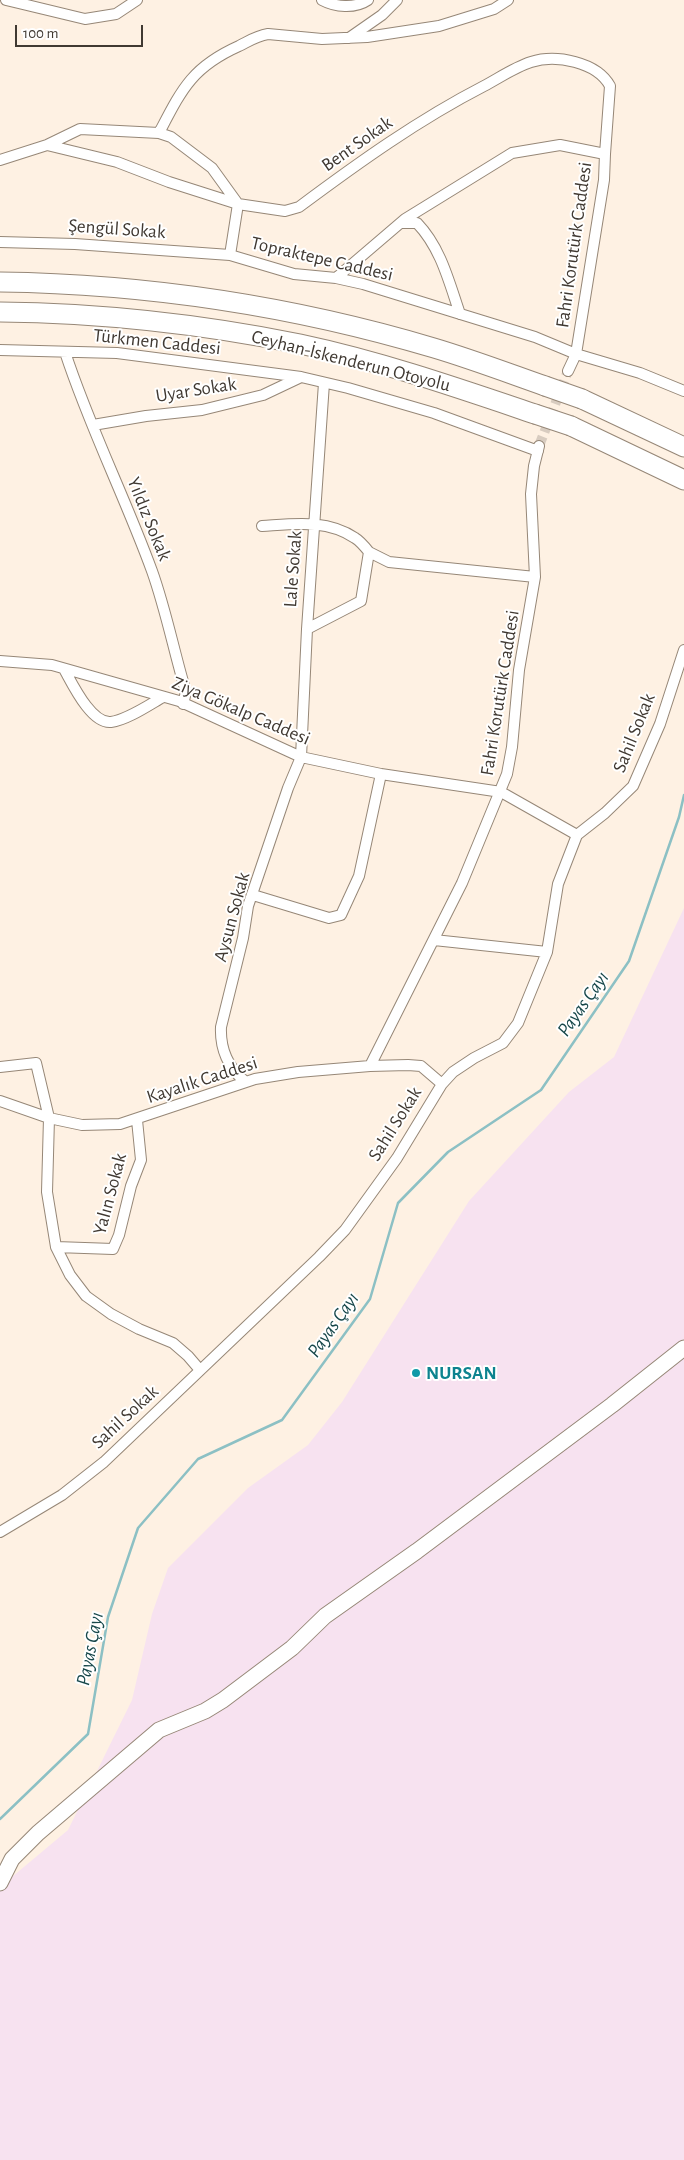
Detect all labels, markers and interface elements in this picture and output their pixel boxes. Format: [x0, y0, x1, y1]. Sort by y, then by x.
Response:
scale bar [18, 15, 145, 47]
text: 100 m [23, 26, 58, 41]
street label: Bent Sokak [317, 111, 397, 177]
street label: Fahri Korutürk Caddesi [551, 161, 597, 329]
street label: Şengül Sokak [68, 214, 166, 244]
street label: Topraktepe Caddesi [249, 232, 395, 286]
street label: Türkmen Caddesi [92, 324, 222, 360]
street label: Ceyhan-İskenderun Otoyolu [249, 325, 453, 397]
street label: Uyar Sokak [154, 372, 238, 408]
street label: Yıldız Sokak [122, 474, 176, 564]
street label: Lale Sokak [279, 530, 307, 608]
street label: Fahri Korutürk Caddesi [476, 609, 524, 777]
street label: Ziya Gökalp Caddesi [168, 672, 314, 750]
street label: Sahil Sokak [608, 690, 660, 776]
street label: Aysun Sokak [209, 870, 255, 964]
water label: Payas Çayı [552, 967, 614, 1041]
street label: Kayalık Caddesi [144, 1051, 260, 1109]
street label: Sahil Sokak [363, 1083, 427, 1165]
street label: Yalın Sokak [88, 1151, 132, 1237]
water label: Payas Çayı [302, 1288, 364, 1362]
place label: NURSAN [426, 1362, 497, 1384]
marker: NURSAN [410, 1367, 422, 1379]
street label: Sahil Sokak [87, 1380, 163, 1454]
water label: Payas Çayı [71, 1610, 109, 1688]

